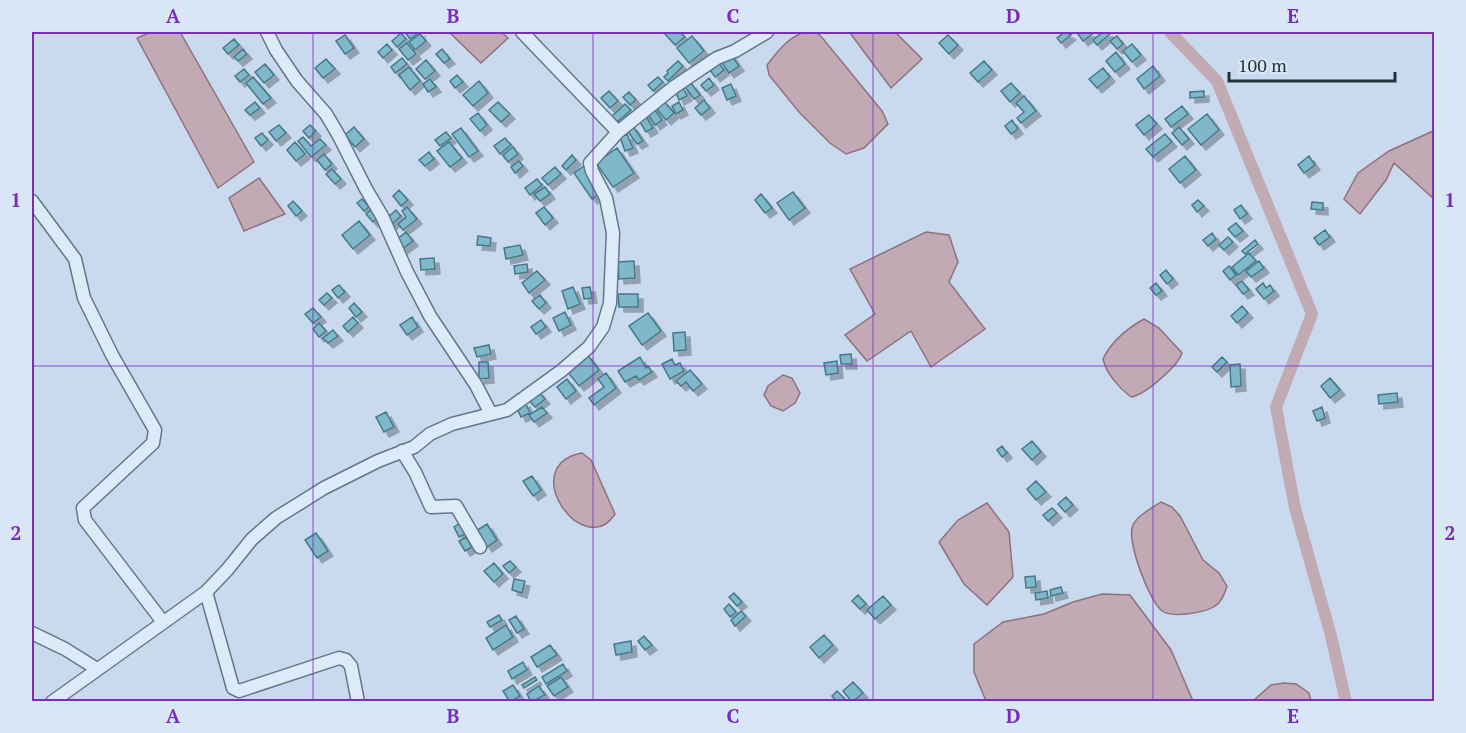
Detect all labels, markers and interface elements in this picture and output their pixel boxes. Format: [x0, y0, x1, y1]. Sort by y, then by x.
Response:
text: A [166, 2, 181, 29]
text: B [447, 2, 460, 29]
text: C [726, 2, 740, 29]
text: D [1006, 2, 1020, 29]
text: E [1287, 2, 1299, 29]
scale bar [1229, 45, 1396, 83]
text: 100 m [1238, 53, 1287, 77]
text: 1 [10, 186, 22, 213]
text: 1 [1444, 186, 1456, 213]
text: 2 [10, 519, 22, 546]
text: 2 [1444, 519, 1456, 546]
text: A [166, 702, 181, 729]
text: B [447, 702, 460, 729]
text: C [726, 702, 740, 729]
text: D [1006, 702, 1020, 729]
text: E [1287, 702, 1299, 729]

